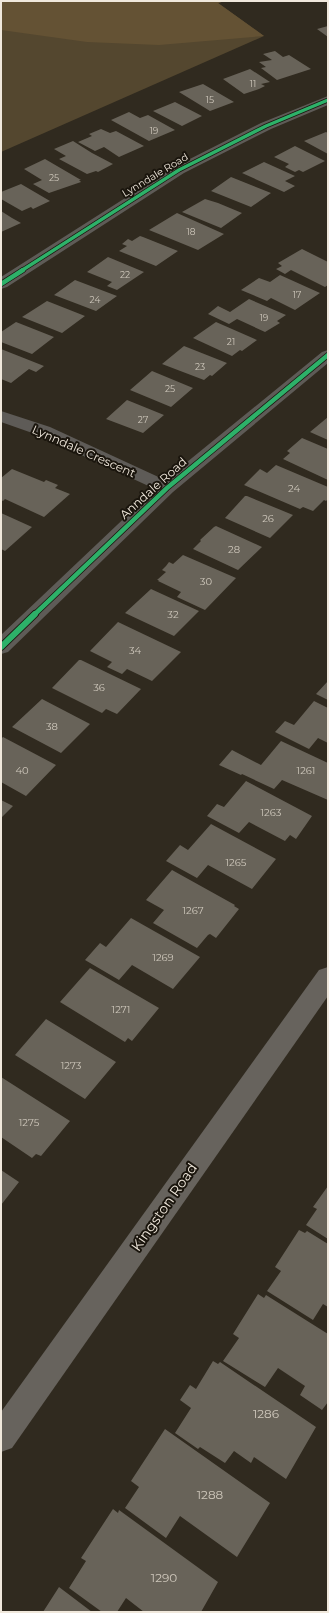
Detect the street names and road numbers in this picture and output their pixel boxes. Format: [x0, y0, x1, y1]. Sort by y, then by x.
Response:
street label: Lynndale Road [120, 150, 190, 200]
street label: Lynndale Crescent [30, 421, 138, 481]
street label: Anndale Road [116, 454, 190, 522]
street label: Kingston Road [127, 1159, 201, 1255]

